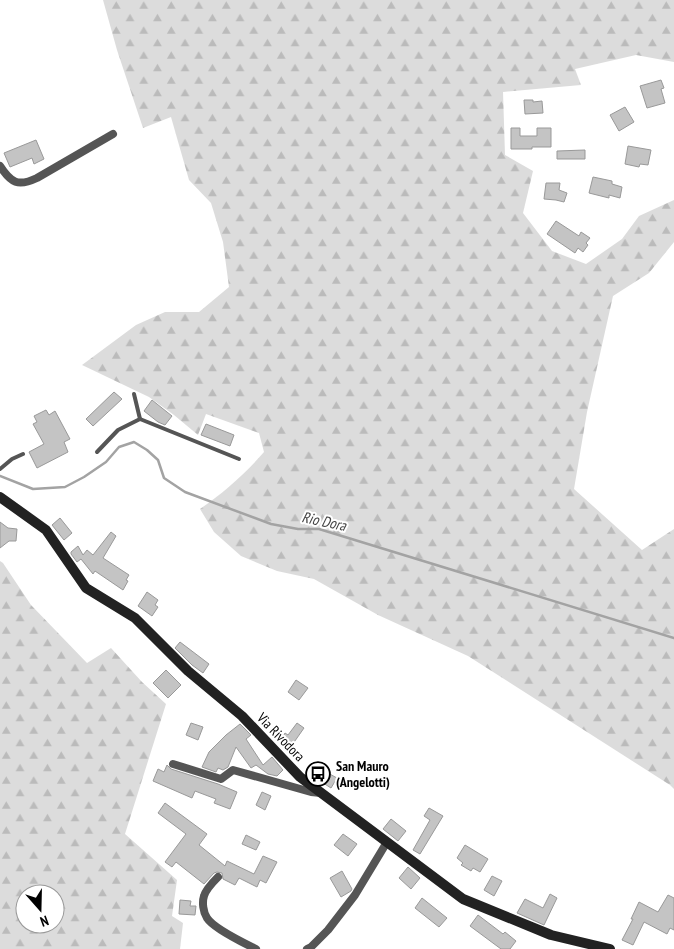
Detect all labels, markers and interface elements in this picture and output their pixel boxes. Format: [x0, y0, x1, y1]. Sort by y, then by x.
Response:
water label: Rio Dora [300, 507, 349, 535]
street label: Via Rivodora [253, 708, 309, 765]
place label: San Mauro (Angelotti) [336, 757, 390, 791]
bus stop icon: San Mauro (Angelotti) [305, 761, 331, 787]
north arrow [15, 884, 65, 934]
text: N [38, 911, 51, 931]

